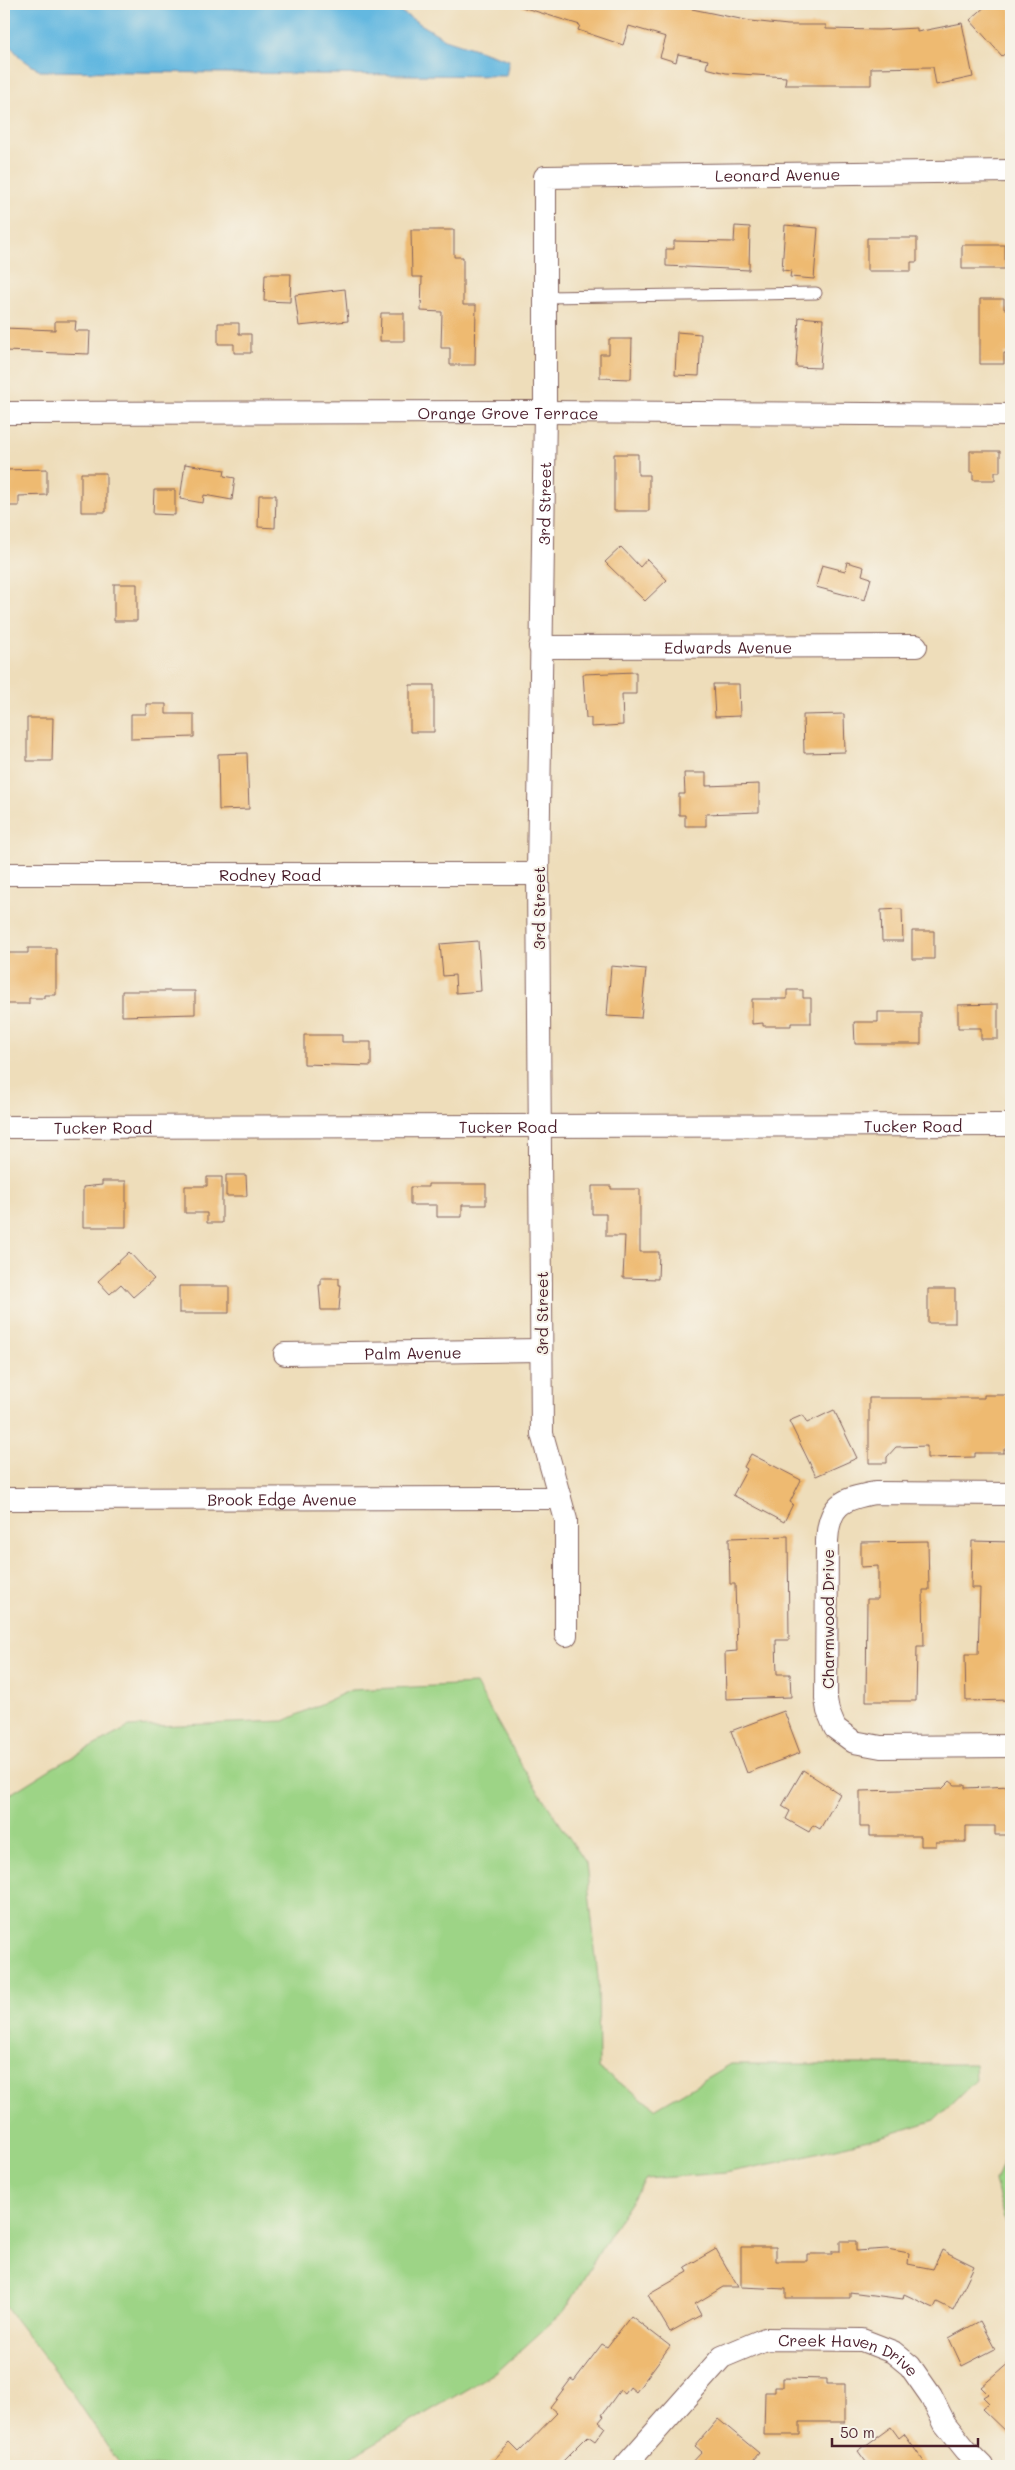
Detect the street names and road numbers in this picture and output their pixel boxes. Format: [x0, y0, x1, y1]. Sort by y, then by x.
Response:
street label: Leonard Avenue [715, 163, 840, 185]
street label: Orange Grove Terrace [417, 401, 599, 423]
street label: 3rd Street [532, 461, 555, 545]
street label: Edwards Avenue [664, 636, 792, 657]
street label: Rodney Road [219, 864, 321, 885]
street label: 3rd Street [528, 866, 549, 950]
street label: Tucker Road [459, 1115, 557, 1137]
street label: Tucker Road [864, 1115, 962, 1136]
street label: Tucker Road [54, 1116, 152, 1137]
street label: 3rd Street [531, 1271, 552, 1355]
street label: Palm Avenue [364, 1341, 462, 1363]
street label: Brook Edge Avenue [207, 1488, 357, 1509]
street label: Charmwood Drive [817, 1549, 838, 1689]
street label: Creek Haven Drive [778, 2329, 924, 2380]

